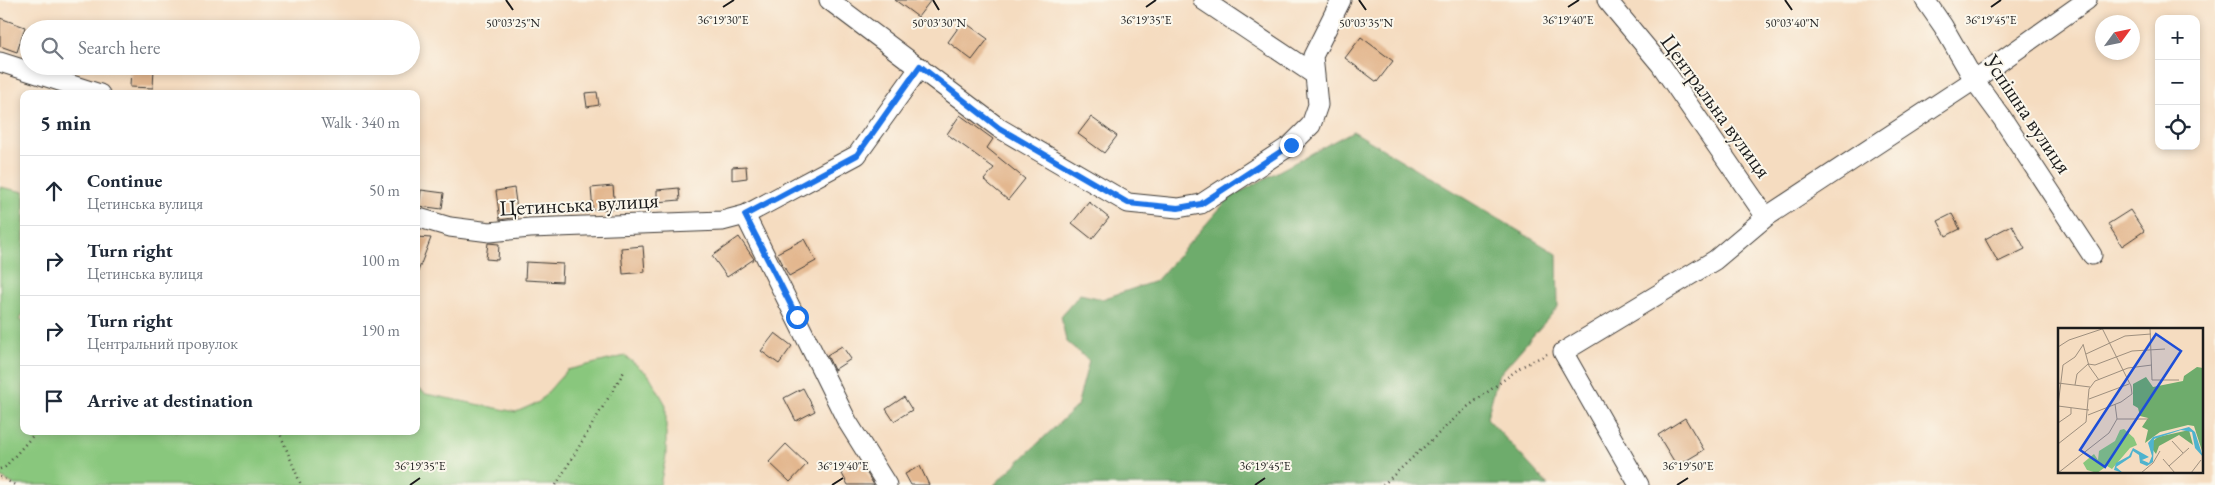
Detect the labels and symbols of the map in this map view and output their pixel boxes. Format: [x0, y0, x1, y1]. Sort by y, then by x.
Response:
text: 36°19'30"E [697, 12, 749, 28]
text: 36°19'35"E [1120, 12, 1172, 28]
text: 36°19'40"E [1542, 12, 1594, 28]
text: 36°19'45"E [1965, 12, 2017, 28]
text: 50°03'25"N [486, 15, 540, 31]
text: 50°03'30"N [912, 15, 966, 31]
text: 50°03'35"N [1339, 15, 1393, 31]
text: 50°03'40"N [1765, 15, 1819, 31]
north arrow [2095, 15, 2140, 60]
street label: Центральна вулиця [1654, 28, 1778, 184]
street label: Успішна вулиця [1977, 48, 2079, 180]
route end [1280, 134, 1303, 157]
street label: Цетинська вулиця [498, 185, 660, 223]
route start [786, 306, 809, 329]
inset map [2058, 328, 2202, 472]
text: 36°19'35"E [394, 458, 446, 474]
text: 36°19'40"E [817, 458, 869, 474]
text: 36°19'45"E [1239, 458, 1291, 474]
text: 36°19'50"E [1662, 458, 1714, 474]

